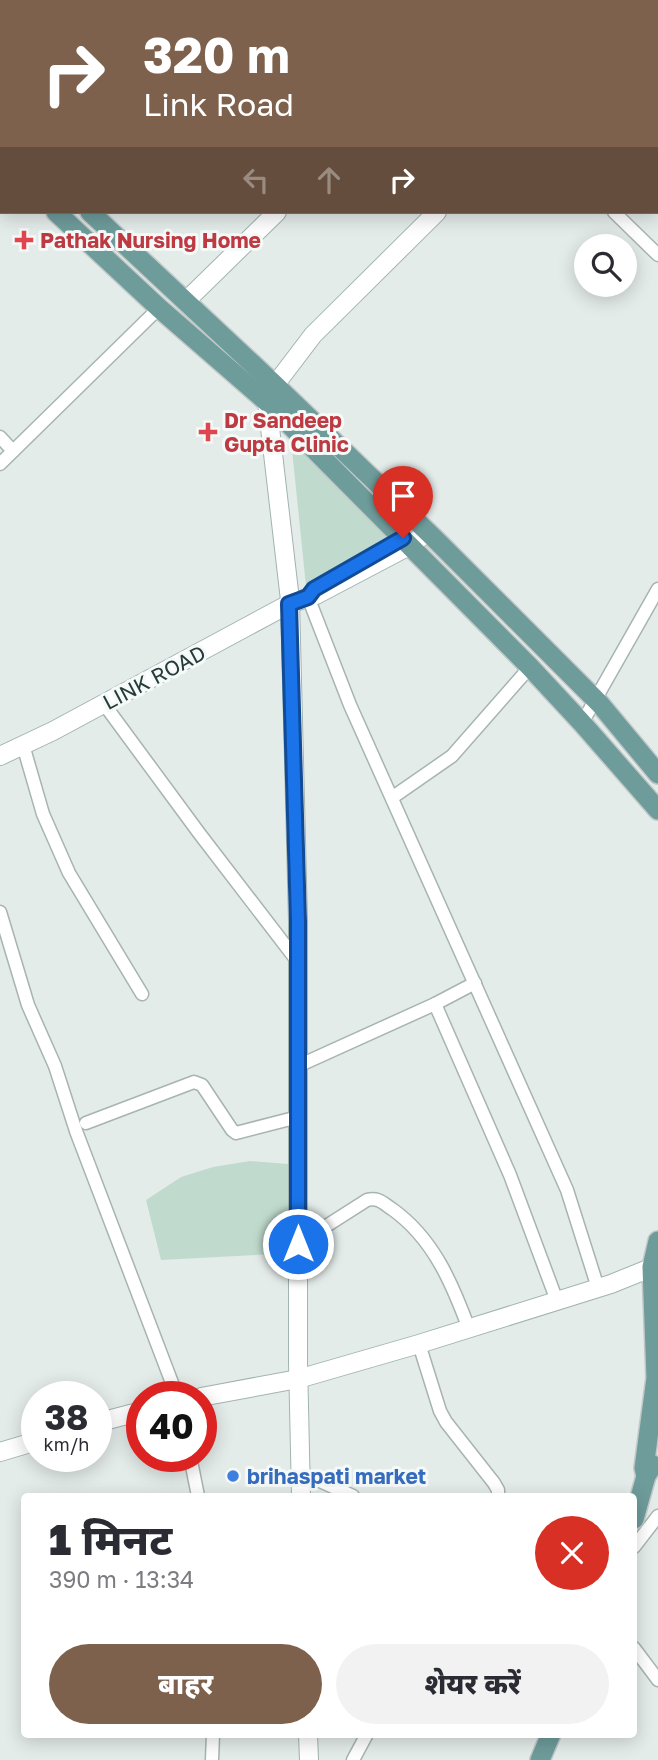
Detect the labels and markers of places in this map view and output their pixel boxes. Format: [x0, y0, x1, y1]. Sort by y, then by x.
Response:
place label: Pathak Nursing Home [40, 227, 261, 253]
marker: Pathak Nursing Home [14, 230, 34, 250]
place label: Dr Sandeep Gupta Clinic [224, 407, 349, 457]
marker: Dr Sandeep Gupta Clinic [198, 422, 218, 442]
pin [373, 466, 433, 538]
place label: brihaspati market [247, 1463, 426, 1489]
marker: brihaspati market [225, 1468, 241, 1484]

